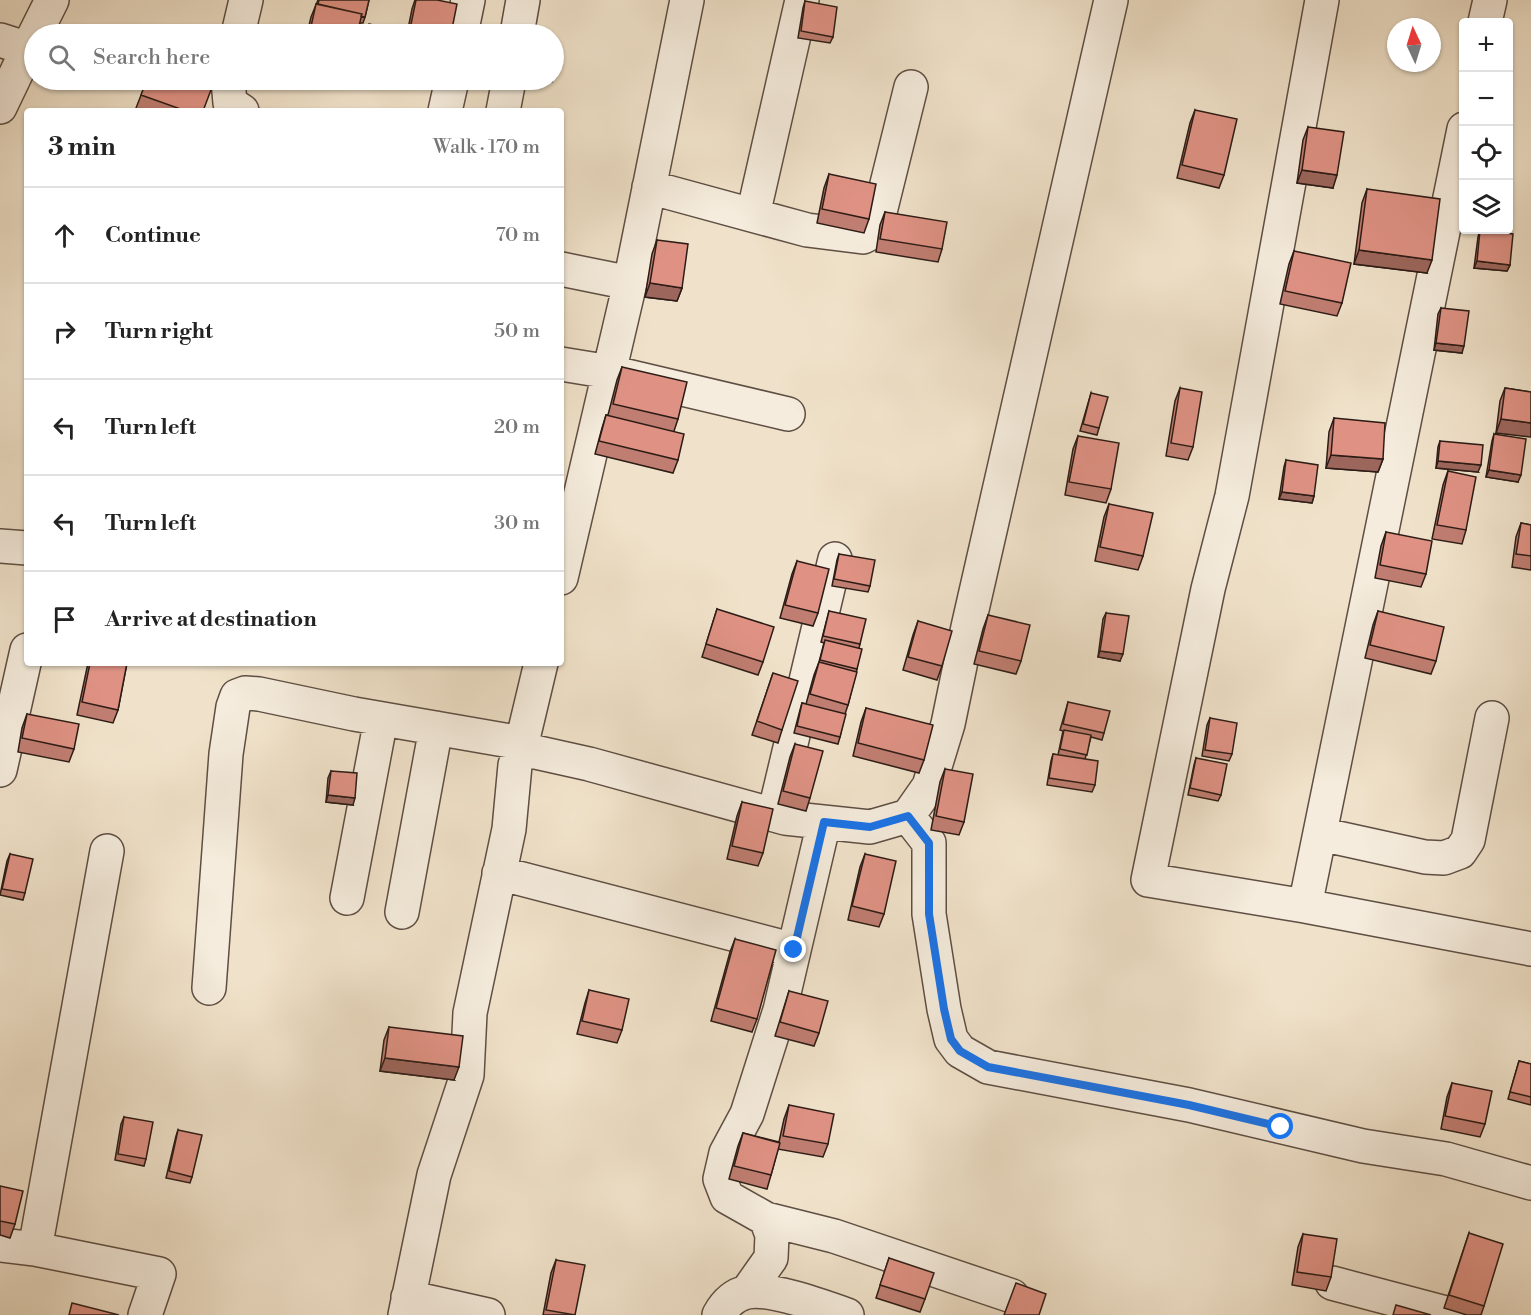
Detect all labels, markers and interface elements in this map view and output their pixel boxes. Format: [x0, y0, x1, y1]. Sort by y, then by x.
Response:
north arrow [1387, 18, 1441, 72]
map controls [1459, 18, 1513, 234]
button: + [1459, 18, 1513, 72]
search box [24, 24, 564, 90]
icon: search [45, 41, 78, 74]
text: Search here [93, 44, 210, 71]
button: − [1459, 72, 1513, 126]
button: locate [1459, 126, 1513, 180]
text: 3 min [48, 131, 116, 163]
text: Walk · 170 m [433, 135, 540, 160]
button: layers [1459, 180, 1513, 234]
icon: ahead [48, 219, 81, 252]
text: Continue [105, 222, 201, 249]
text: 70 m [496, 223, 540, 248]
icon: right [48, 315, 81, 348]
text: Turn right [105, 318, 213, 345]
text: 50 m [494, 319, 540, 344]
icon: left [48, 411, 81, 444]
text: Turn left [105, 414, 196, 441]
text: 20 m [494, 415, 540, 440]
icon: left [48, 507, 81, 540]
text: Turn left [105, 510, 196, 537]
text: 30 m [494, 511, 540, 536]
icon: arrive [48, 603, 81, 636]
text: Arrive at destination [105, 606, 317, 633]
route end [780, 936, 806, 962]
route start [1267, 1113, 1293, 1139]

